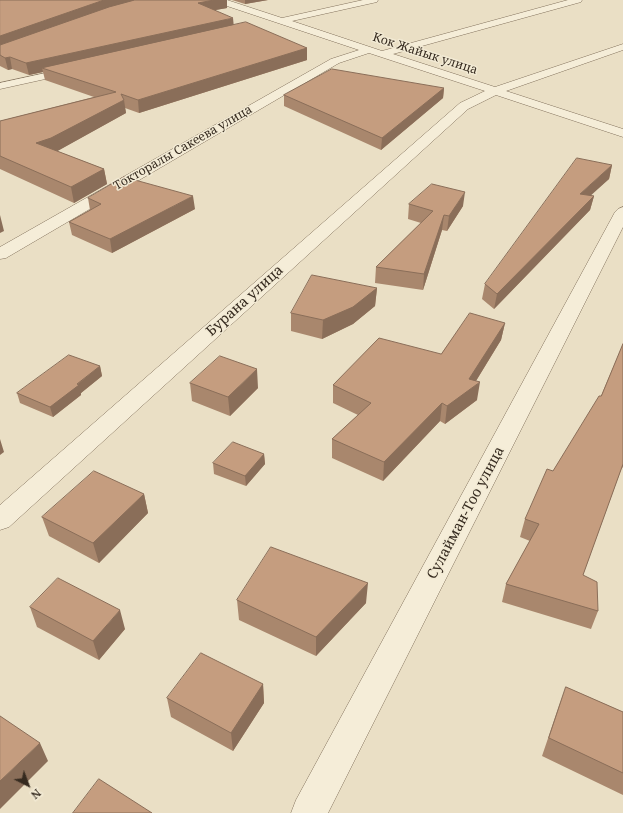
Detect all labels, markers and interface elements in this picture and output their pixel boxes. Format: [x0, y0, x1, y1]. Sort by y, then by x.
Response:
street label: Кок Жайык улица [371, 30, 479, 78]
street label: Токторалы Сакеева улица [111, 102, 255, 194]
street label: Бурана улица [203, 262, 287, 340]
street label: Сулайман-Тоо улица [424, 444, 508, 582]
north arrow [8, 765, 48, 805]
text: N [28, 786, 45, 803]

